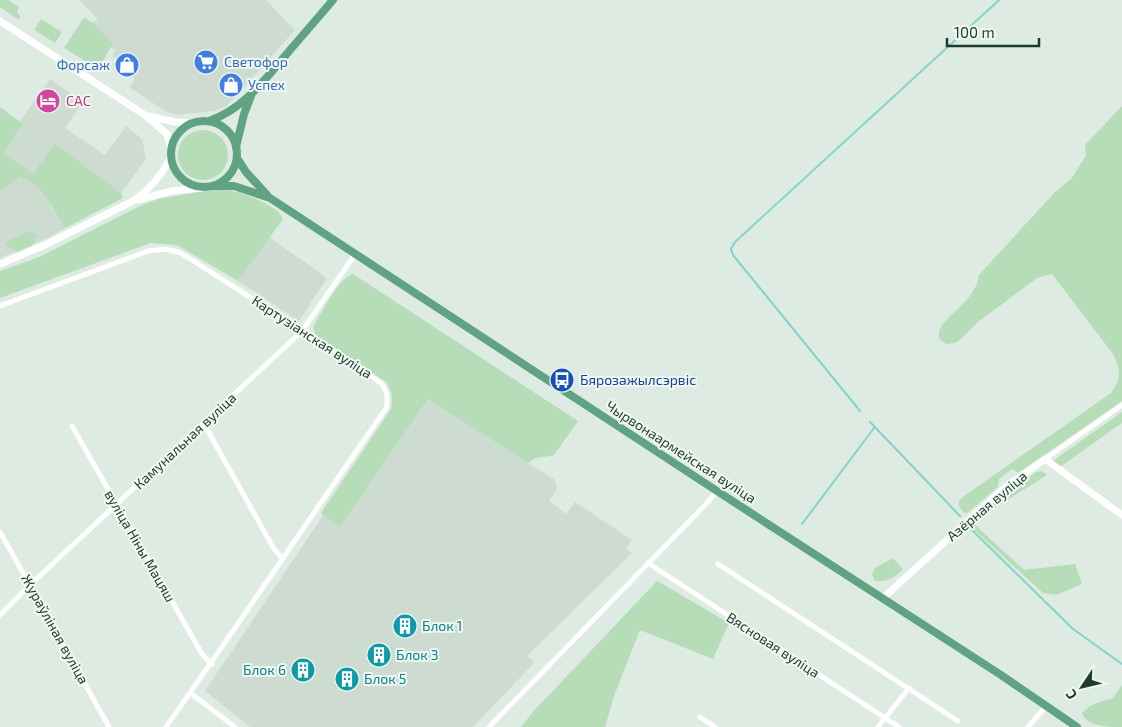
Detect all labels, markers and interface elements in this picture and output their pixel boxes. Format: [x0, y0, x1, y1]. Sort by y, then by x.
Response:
scale bar [947, 15, 1040, 47]
text: 100 m [954, 23, 995, 41]
supermarket icon: Светофор [193, 49, 219, 75]
shop icon: Форсаж [114, 52, 140, 78]
place label: Светофор [224, 53, 288, 70]
place label: Форсаж [57, 56, 110, 73]
shop icon: Успех [218, 72, 244, 98]
place label: Успех [248, 76, 286, 93]
hotel icon: САС [35, 88, 61, 114]
place label: САС [66, 92, 91, 109]
street label: Картузіанская вуліца [249, 291, 376, 382]
bus stop icon: Бярозажылсэрвіс [549, 367, 575, 393]
place label: Бярозажылсэрвіс [580, 371, 696, 388]
street label: Камунальная вуліца [130, 389, 239, 492]
street label: Чырвонаармейская вуліца [603, 397, 760, 507]
street label: Азёрная вуліца [943, 467, 1030, 544]
street label: вуліца Ніны Мацяш [101, 487, 179, 605]
street label: Жураўліная вуліца [18, 571, 93, 687]
street label: Вясновая вуліца [724, 608, 823, 681]
building icon: Блок 1 [392, 613, 418, 639]
place label: Блок 1 [422, 617, 462, 634]
building icon: Блок 3 [366, 642, 392, 668]
place label: Блок 3 [396, 646, 439, 663]
building icon: Блок 6 [290, 657, 316, 683]
place label: Блок 6 [243, 661, 286, 678]
north arrow [1057, 662, 1107, 712]
building icon: Блок 5 [334, 666, 360, 692]
place label: Блок 5 [364, 670, 406, 687]
text: С [1062, 686, 1080, 703]

